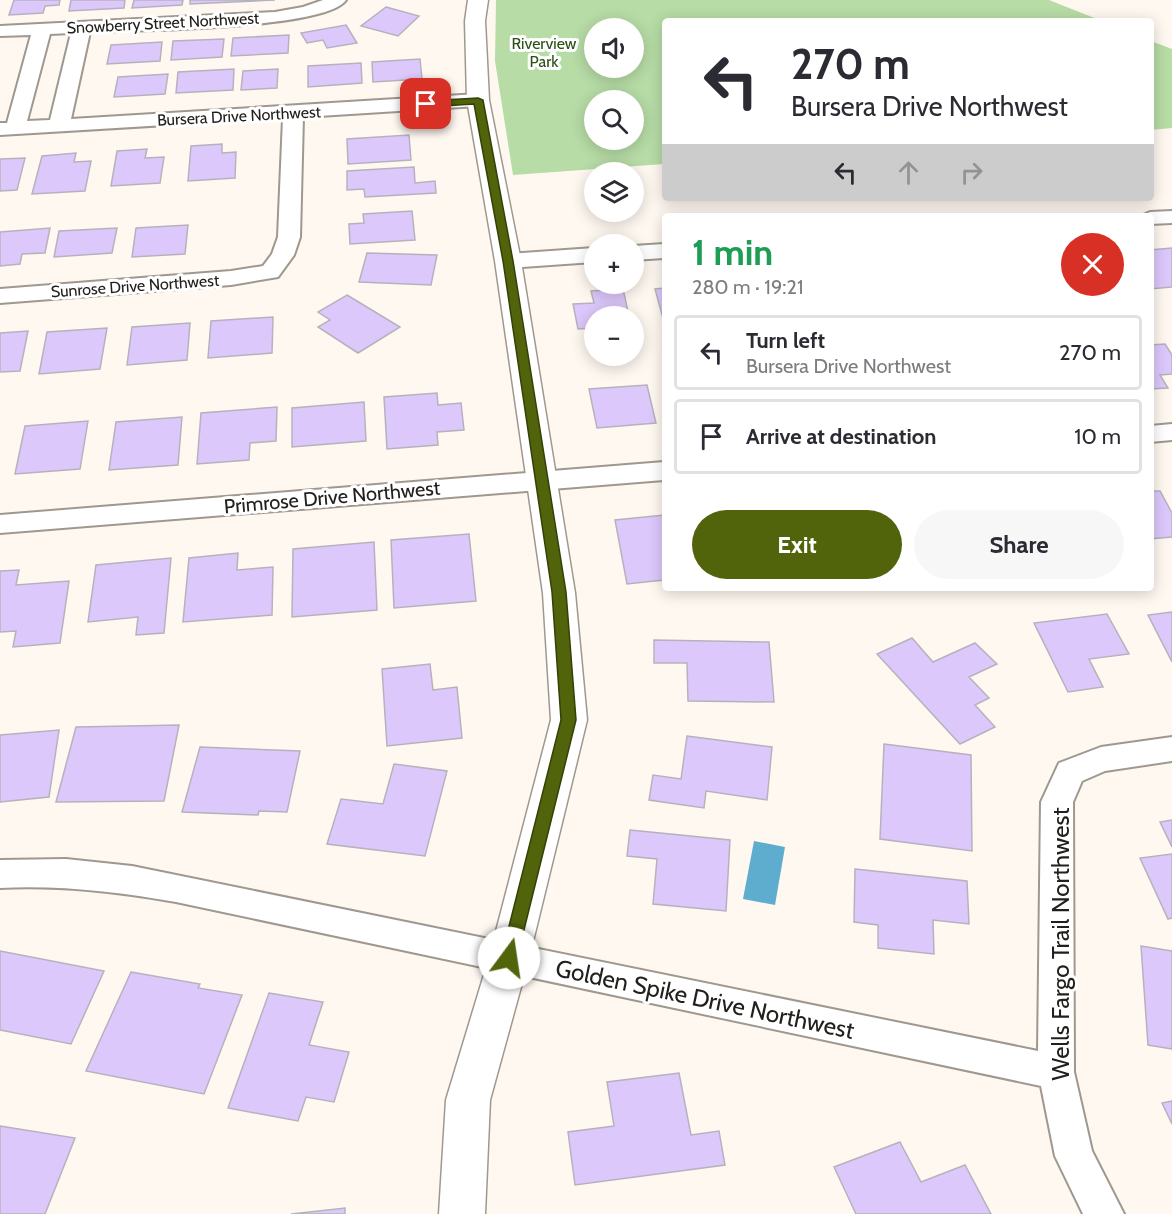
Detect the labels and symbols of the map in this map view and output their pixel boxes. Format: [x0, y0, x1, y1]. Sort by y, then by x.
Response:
street label: Snowberry Street Northwest [66, 8, 260, 38]
park label: Riverview Park [512, 34, 577, 71]
pin [400, 78, 451, 129]
street label: Bursera Drive Northwest [157, 102, 322, 130]
street label: Sunrose Drive Northwest [50, 271, 220, 301]
street label: Primrose Drive Northwest [223, 476, 441, 518]
street label: Wells Fargo Trail Northwest [1046, 807, 1075, 1081]
position arrow [477, 926, 541, 990]
street label: Golden Spike Drive Northwest [553, 953, 857, 1045]

